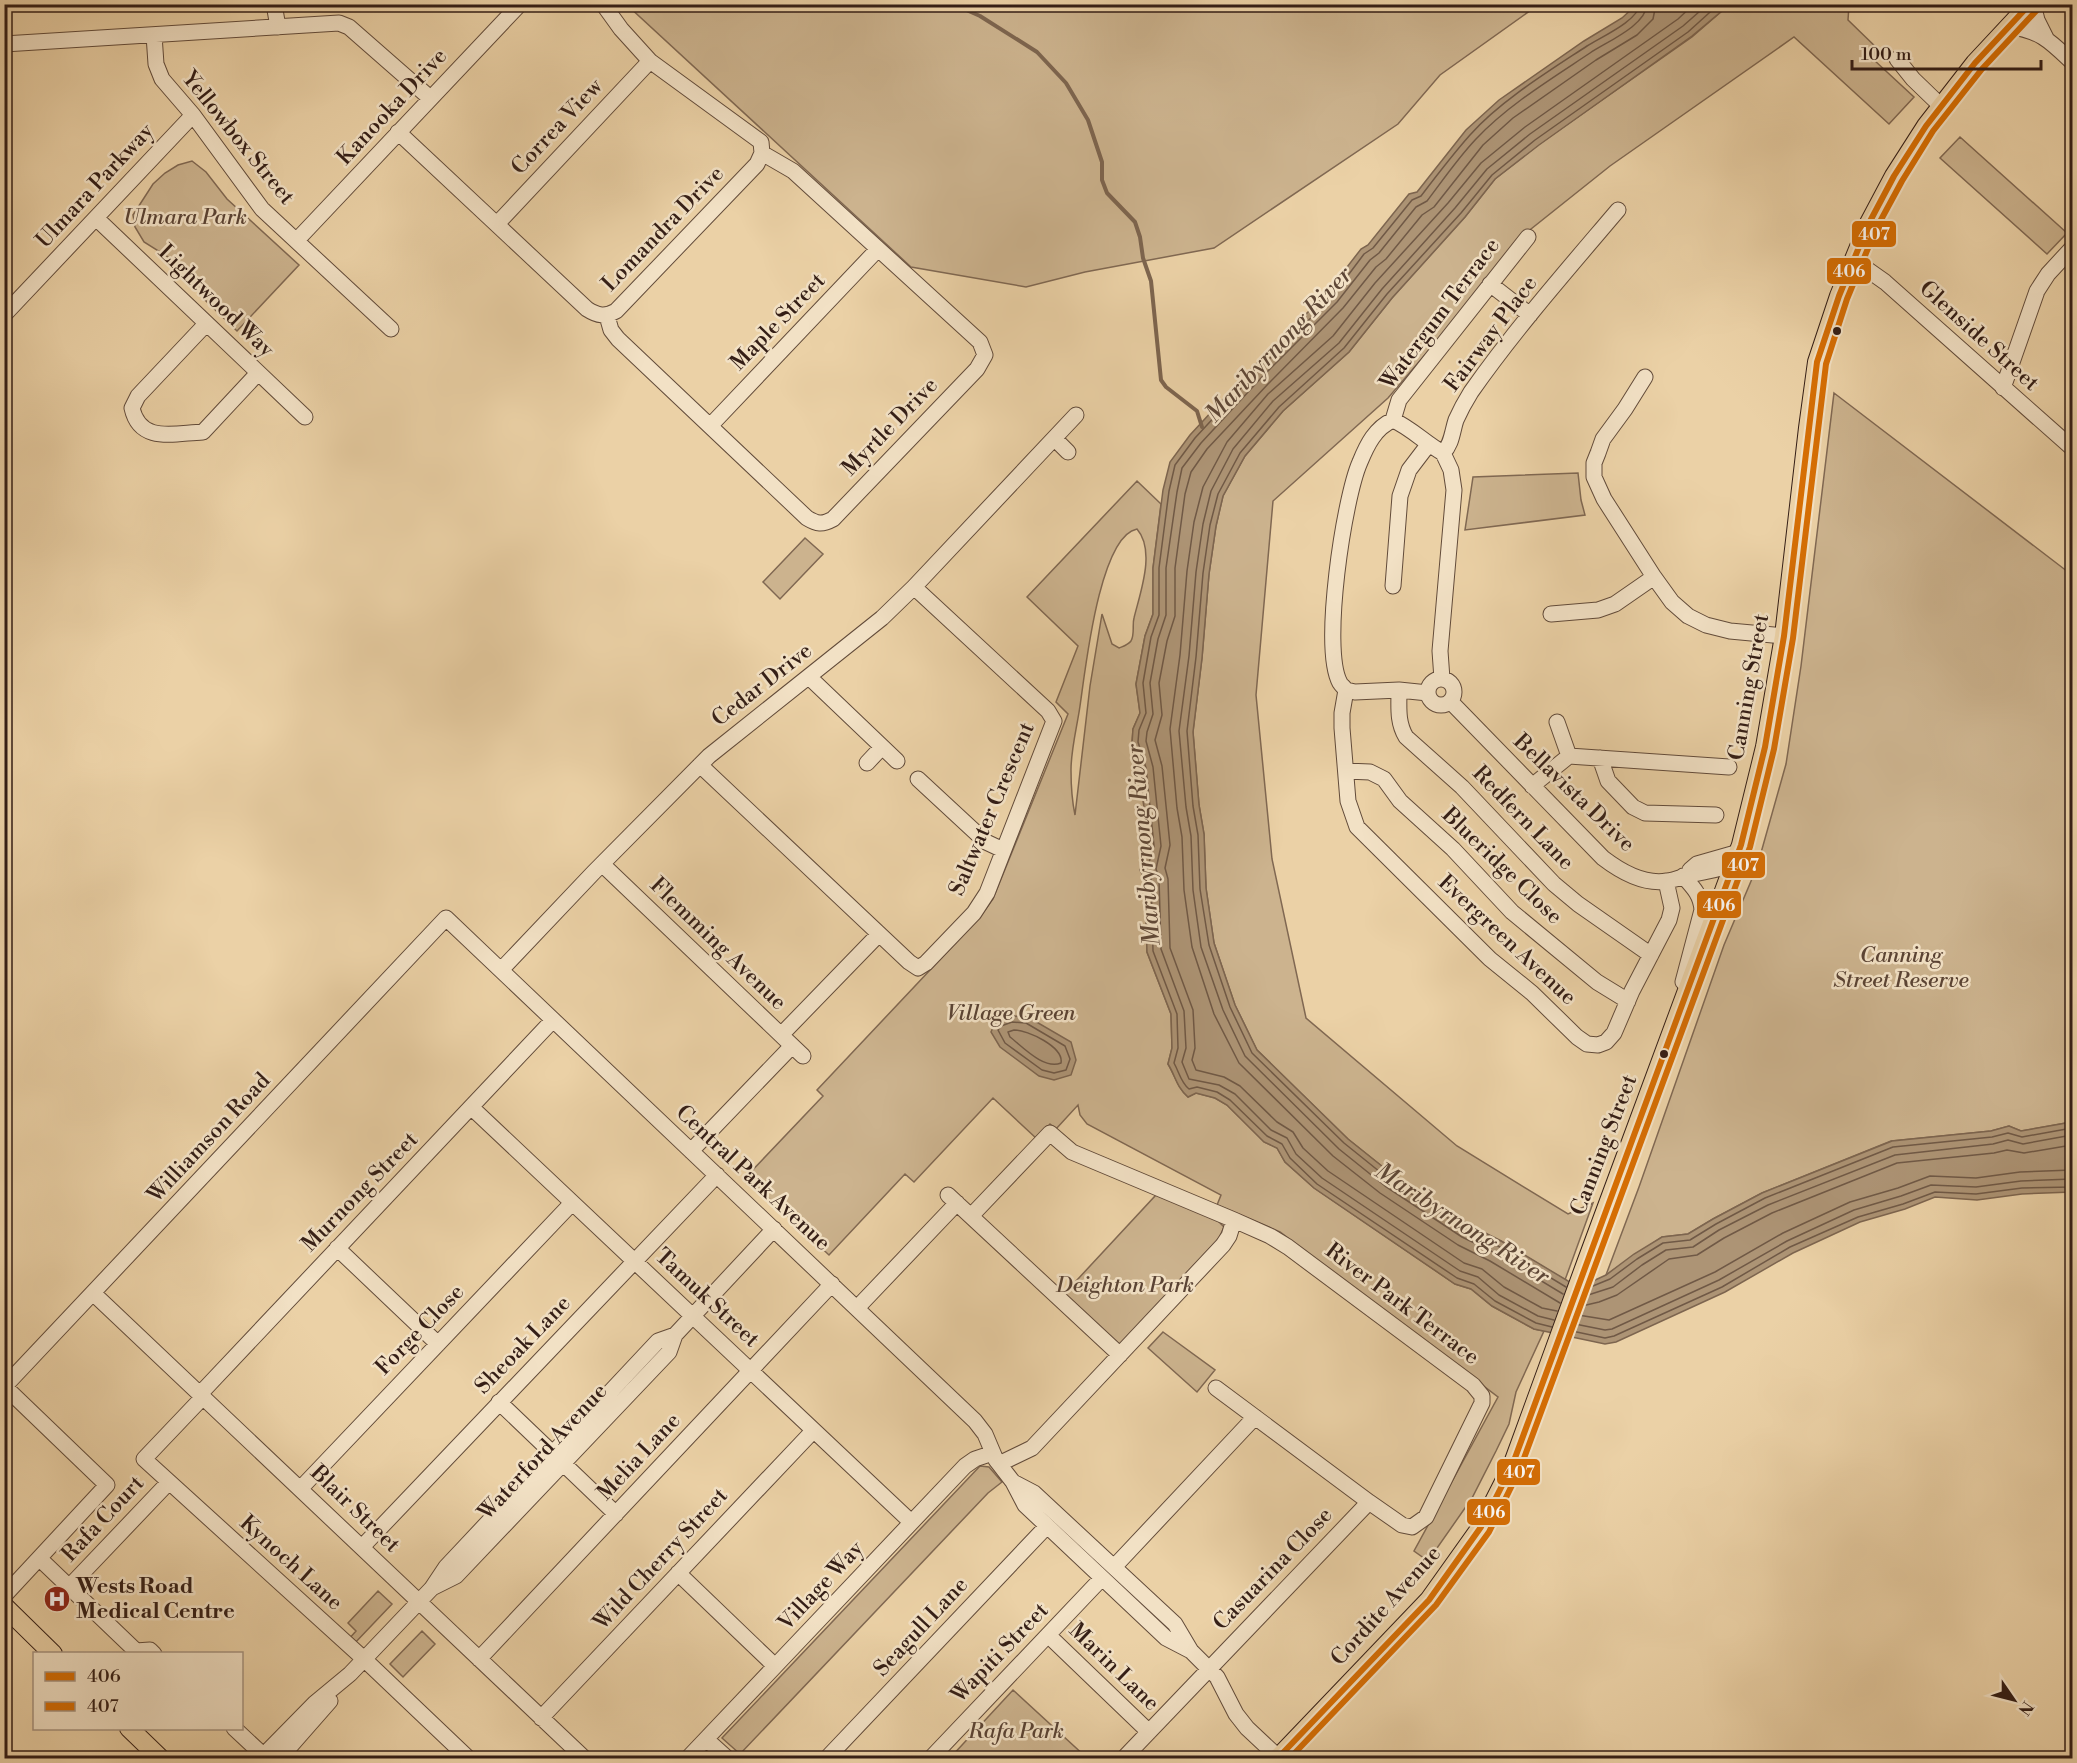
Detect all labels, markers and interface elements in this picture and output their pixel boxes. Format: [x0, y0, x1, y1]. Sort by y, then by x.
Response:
scale bar [1852, 33, 2041, 71]
street label: Kanooka Drive [331, 43, 453, 171]
text: 100 m [1861, 43, 1912, 66]
street label: Yellowbox Street [175, 65, 300, 210]
street label: Correa View [506, 73, 609, 181]
street label: Ulmara Parkway [30, 118, 160, 254]
street label: Lomandra Drive [596, 161, 730, 297]
park label: Ulmara Park [123, 204, 247, 231]
line badge: 407 [1851, 220, 1897, 248]
text: 407 [1858, 225, 1890, 245]
street label: Watergum Terrace [1374, 233, 1506, 396]
street label: Lightwood Way [152, 239, 280, 363]
line badge: 406 [1826, 257, 1872, 285]
water label: Maribyrnong River [1199, 260, 1360, 429]
text: 406 [1833, 262, 1865, 282]
street label: Maple Street [725, 267, 831, 376]
street label: Fairway Place [1439, 271, 1543, 397]
street label: Glenside Street [1914, 275, 2045, 397]
unlabelled marker [1831, 325, 1843, 337]
street label: Myrtle Drive [836, 372, 944, 482]
street label: Canning Street [1723, 611, 1775, 762]
street label: Cedar Drive [706, 637, 818, 733]
street label: Saltwater Crescent [943, 718, 1041, 900]
street label: Bellavista Drive [1507, 728, 1640, 858]
water label: Maribyrnong River [1120, 742, 1168, 947]
street label: Redfern Lane [1467, 760, 1579, 876]
street label: Blueridge Close [1435, 801, 1568, 930]
line badge: 407 [1721, 851, 1766, 879]
text: 407 [1727, 856, 1759, 876]
street label: Evergreen Avenue [1432, 869, 1582, 1011]
street label: Flemming Avenue [644, 872, 792, 1016]
line badge: 406 [1696, 890, 1742, 919]
text: 406 [1703, 896, 1735, 916]
park label: Canning Street Reserve [1833, 942, 1969, 994]
park label: Village Green [946, 1000, 1076, 1027]
unlabelled marker [1658, 1048, 1670, 1060]
street label: Williamson Road [141, 1067, 276, 1209]
street label: Canning Street [1565, 1071, 1643, 1219]
street label: Central Park Avenue [670, 1099, 836, 1257]
street label: Murnong Street [296, 1126, 424, 1258]
water label: Maribyrnong River [1369, 1156, 1556, 1292]
street label: River Park Terrace [1320, 1237, 1484, 1371]
street label: Tamuk Street [649, 1243, 765, 1353]
park label: Deighton Park [1055, 1272, 1194, 1299]
street label: Forge Close [370, 1279, 470, 1381]
street label: Sheoak Lane [469, 1290, 577, 1400]
street label: Waterford Avenue [472, 1378, 613, 1527]
street label: Melia Lane [592, 1408, 686, 1506]
line badge: 407 [1496, 1458, 1541, 1486]
street label: Blair Street [304, 1459, 406, 1559]
text: 407 [1503, 1463, 1535, 1483]
street label: Rafa Court [56, 1470, 150, 1568]
street label: Wild Cherry Street [588, 1482, 734, 1636]
line badge: 406 [1466, 1498, 1511, 1526]
street label: Casuarina Close [1208, 1502, 1338, 1636]
text: 406 [1473, 1503, 1505, 1523]
street label: Kynoch Lane [234, 1510, 348, 1616]
street label: Village Way [772, 1535, 870, 1637]
street label: Cordite Avenue [1325, 1540, 1447, 1672]
street label: Seagull Lane [868, 1572, 974, 1682]
place label: Wests Road Medical Centre [75, 1573, 235, 1625]
hospital icon: Wests Road Medical Centre [42, 1584, 72, 1614]
street label: Wapiti Street [945, 1597, 1055, 1709]
street label: Marin Lane [1063, 1617, 1165, 1717]
legend [33, 1652, 243, 1730]
text: 406 [87, 1665, 121, 1688]
north arrow [1984, 1670, 2044, 1730]
text: 407 [87, 1695, 119, 1718]
text: N [2013, 1697, 2037, 1719]
park label: Rafa Park [967, 1718, 1064, 1745]

